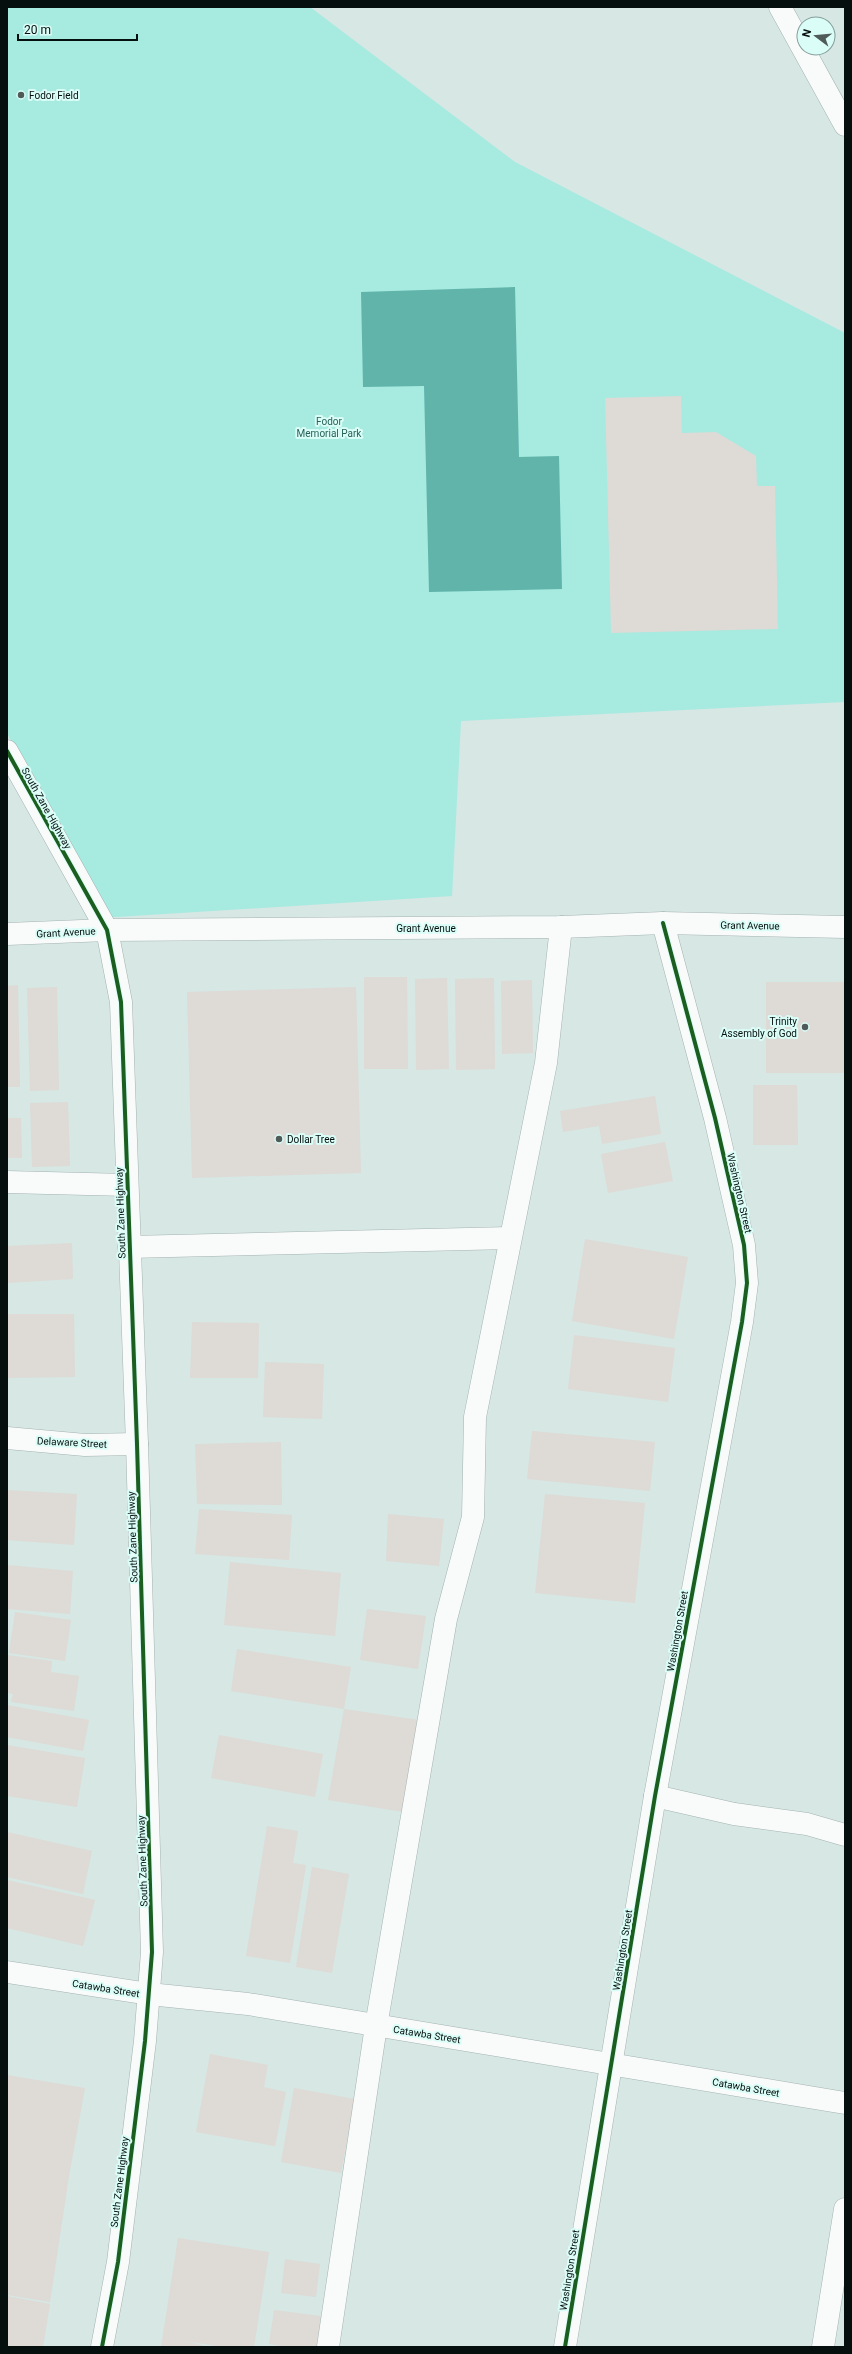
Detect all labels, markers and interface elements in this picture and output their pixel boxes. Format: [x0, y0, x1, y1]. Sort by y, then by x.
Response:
scale bar [18, 16, 137, 42]
north arrow [796, 16, 836, 56]
text: 20 m [24, 23, 51, 37]
text: N [800, 28, 814, 39]
marker: Fodor Field [16, 90, 26, 100]
place label: Fodor Field [29, 90, 79, 101]
park label: Fodor Memorial Park [297, 416, 362, 439]
street label: South Zane Highway [20, 766, 74, 851]
street label: Grant Avenue [720, 919, 780, 932]
street label: Grant Avenue [396, 923, 456, 934]
street label: Grant Avenue [36, 925, 96, 940]
place label: Trinity Assembly of God [721, 1016, 797, 1039]
marker: Trinity Assembly of God [800, 1022, 810, 1032]
marker: Dollar Tree [274, 1134, 284, 1144]
place label: Dollar Tree [287, 1134, 335, 1145]
street label: Washington Street [725, 1152, 754, 1234]
street label: South Zane Highway [113, 1167, 128, 1259]
street label: Delaware Street [37, 1435, 107, 1450]
street label: South Zane Highway [125, 1491, 140, 1583]
street label: Washington Street [665, 1590, 690, 1672]
street label: South Zane Highway [135, 1815, 150, 1907]
street label: Washington Street [611, 1909, 634, 1991]
street label: Catawba Street [71, 1978, 140, 1999]
street label: Catawba Street [392, 2024, 461, 2045]
street label: Catawba Street [711, 2076, 780, 2099]
street label: South Zane Highway [108, 2136, 131, 2228]
street label: Washington Street [558, 2229, 581, 2311]

